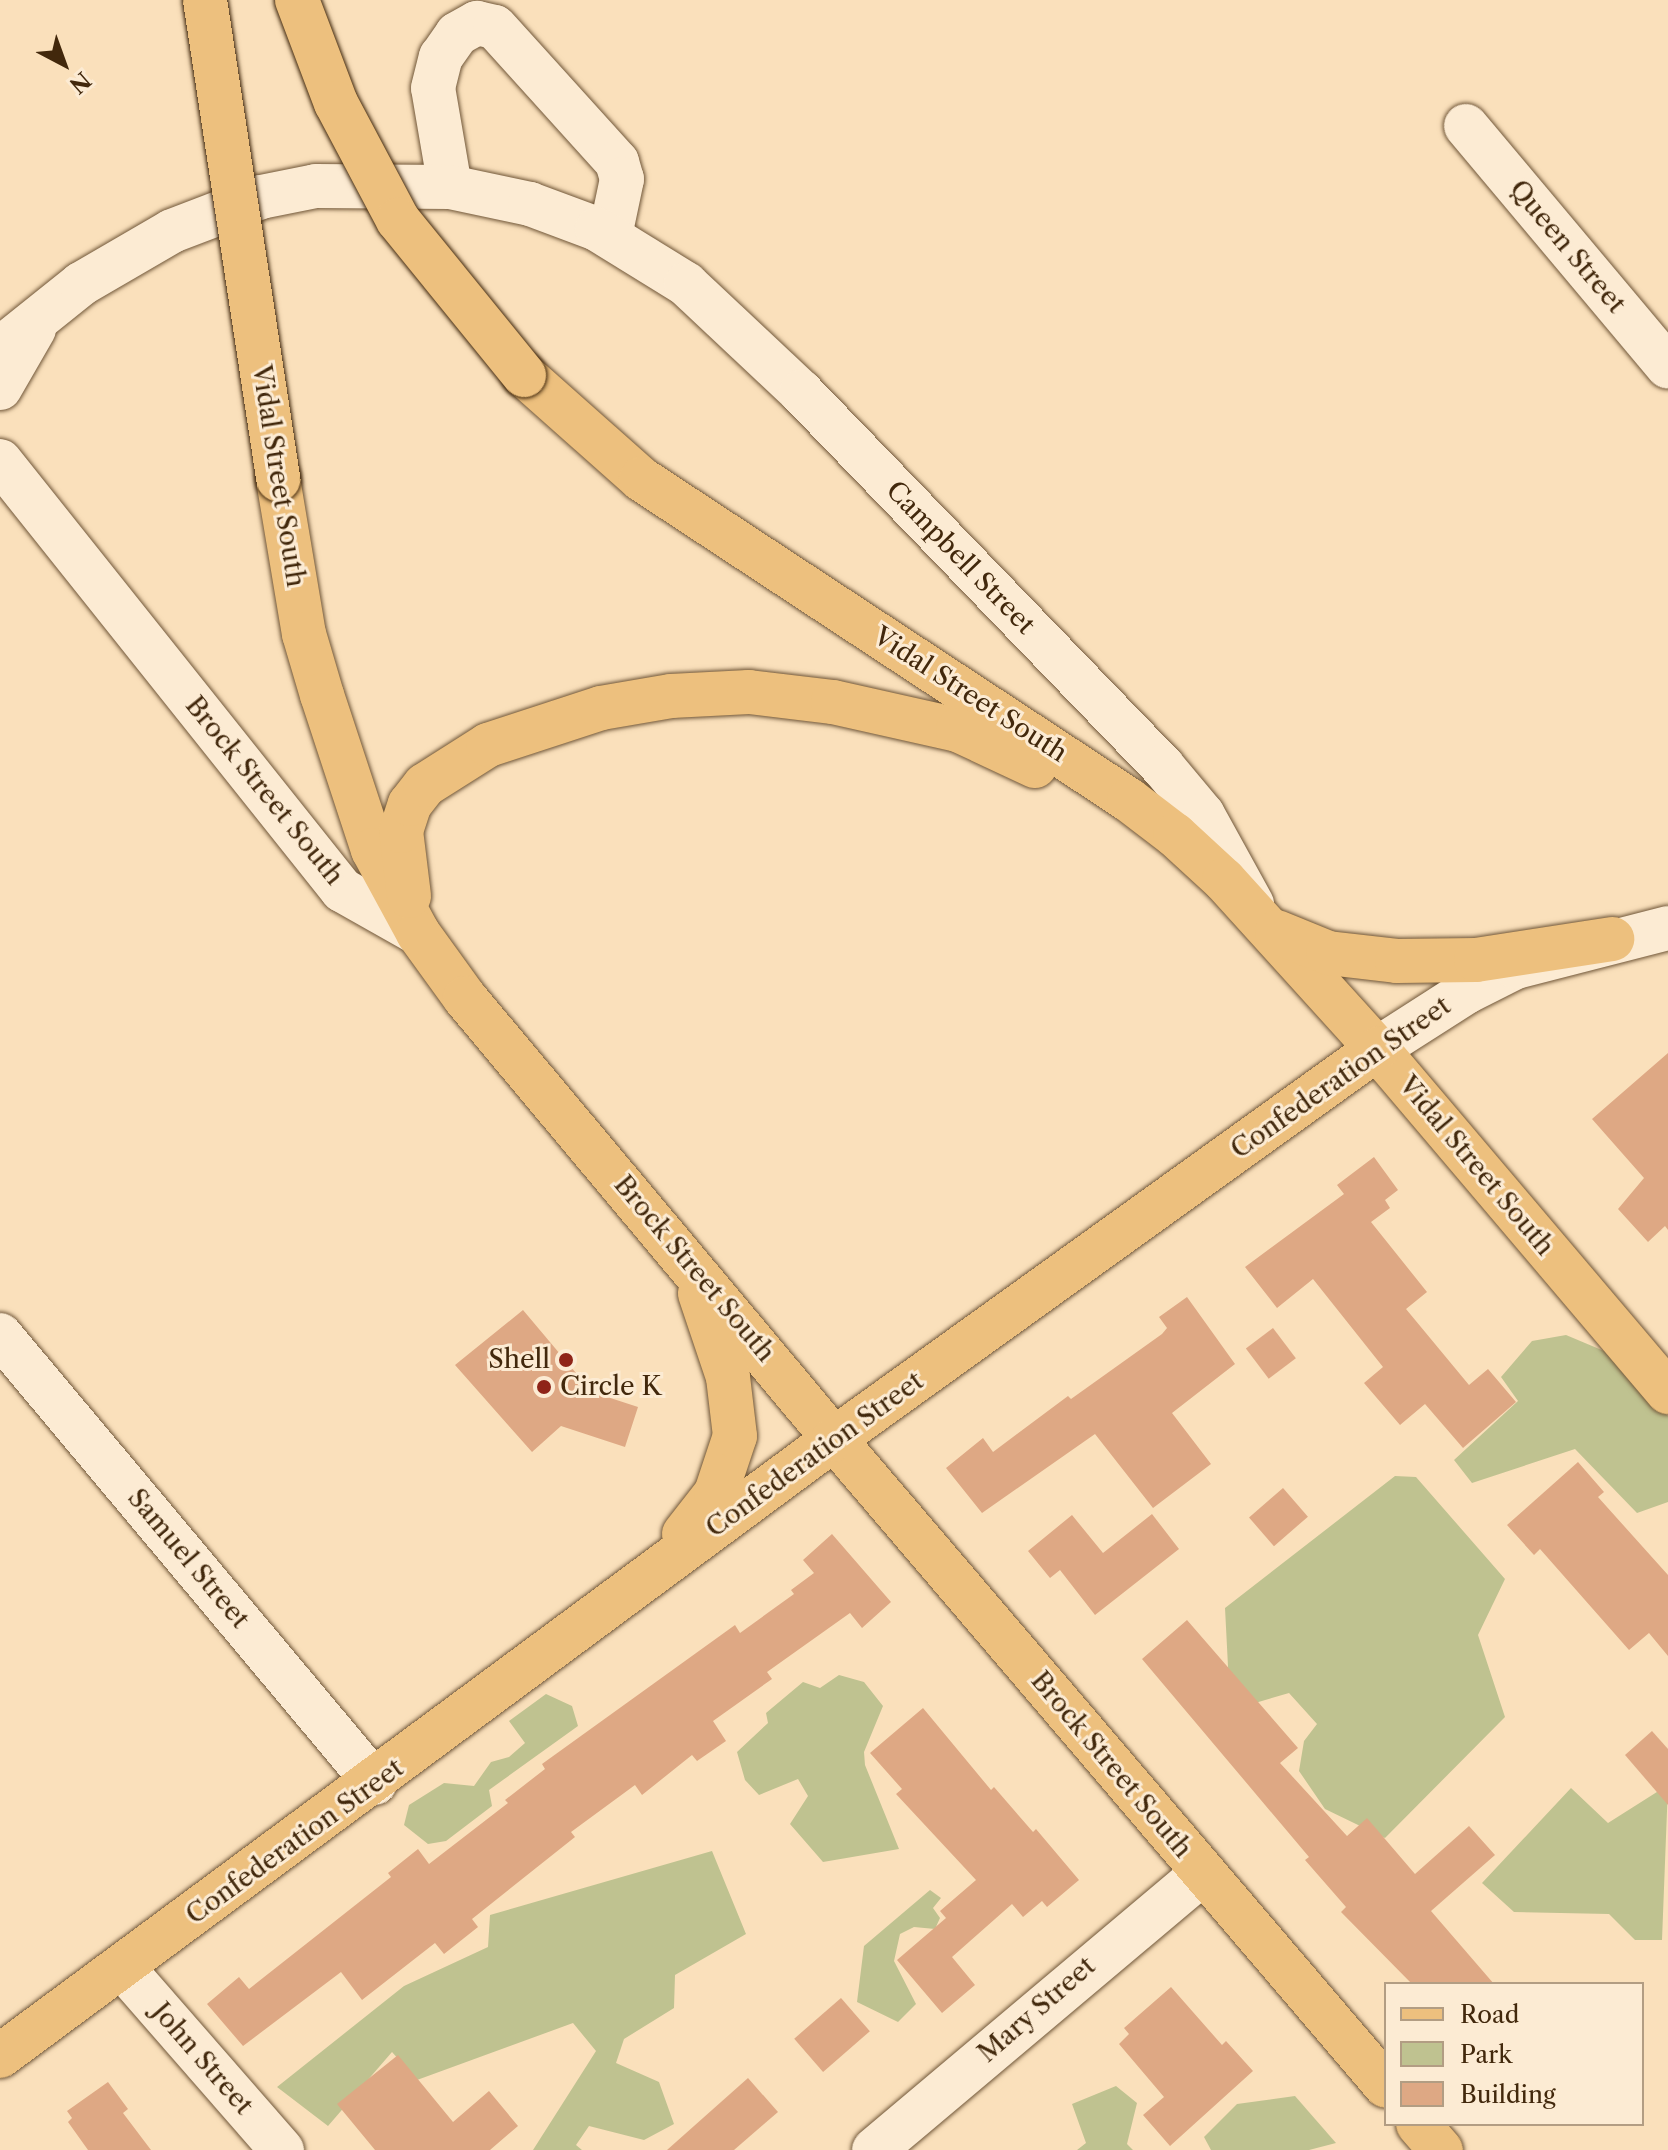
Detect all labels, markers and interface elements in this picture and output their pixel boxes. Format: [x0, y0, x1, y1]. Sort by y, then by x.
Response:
north arrow [24, 24, 104, 104]
text: N [64, 66, 96, 99]
street label: Queen Street [1502, 174, 1632, 320]
street label: Vidal Street South [245, 363, 311, 589]
street label: Campbell Street [879, 475, 1041, 641]
street label: Vidal Street South [867, 621, 1073, 769]
street label: Brock Street South [178, 690, 350, 892]
street label: Confederation Street [1225, 990, 1457, 1166]
street label: Vidal Street South [1392, 1070, 1560, 1262]
street label: Brock Street South [607, 1169, 781, 1369]
place label: Shell [488, 1344, 550, 1376]
marker: Shell [557, 1351, 575, 1369]
street label: Confederation Street [700, 1366, 930, 1544]
place label: Circle K [560, 1371, 662, 1403]
marker: Circle K [535, 1378, 553, 1396]
street label: Samuel Street [121, 1483, 255, 1635]
street label: Brock Street South [1024, 1665, 1198, 1865]
street label: Confederation Street [180, 1753, 410, 1931]
street label: Mary Street [972, 1950, 1102, 2070]
legend [1384, 1982, 1644, 2126]
street label: John Street [145, 1997, 259, 2121]
text: Road [1460, 2000, 1519, 2029]
text: Park [1460, 2040, 1512, 2069]
text: Building [1460, 2080, 1556, 2109]

